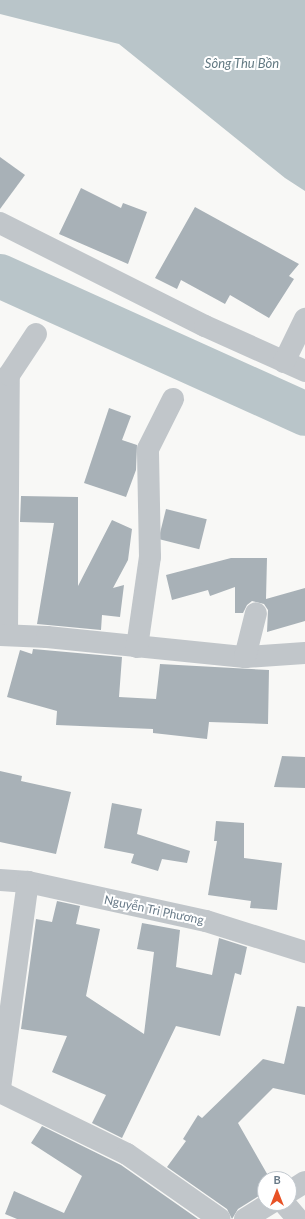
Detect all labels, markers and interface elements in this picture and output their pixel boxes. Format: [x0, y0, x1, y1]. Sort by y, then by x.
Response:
water label: Sông Thu Bồn [205, 55, 279, 71]
street label: Nguyễn Tri Phương [103, 892, 205, 928]
north arrow [257, 1171, 297, 1211]
text: B [273, 1173, 281, 1186]

